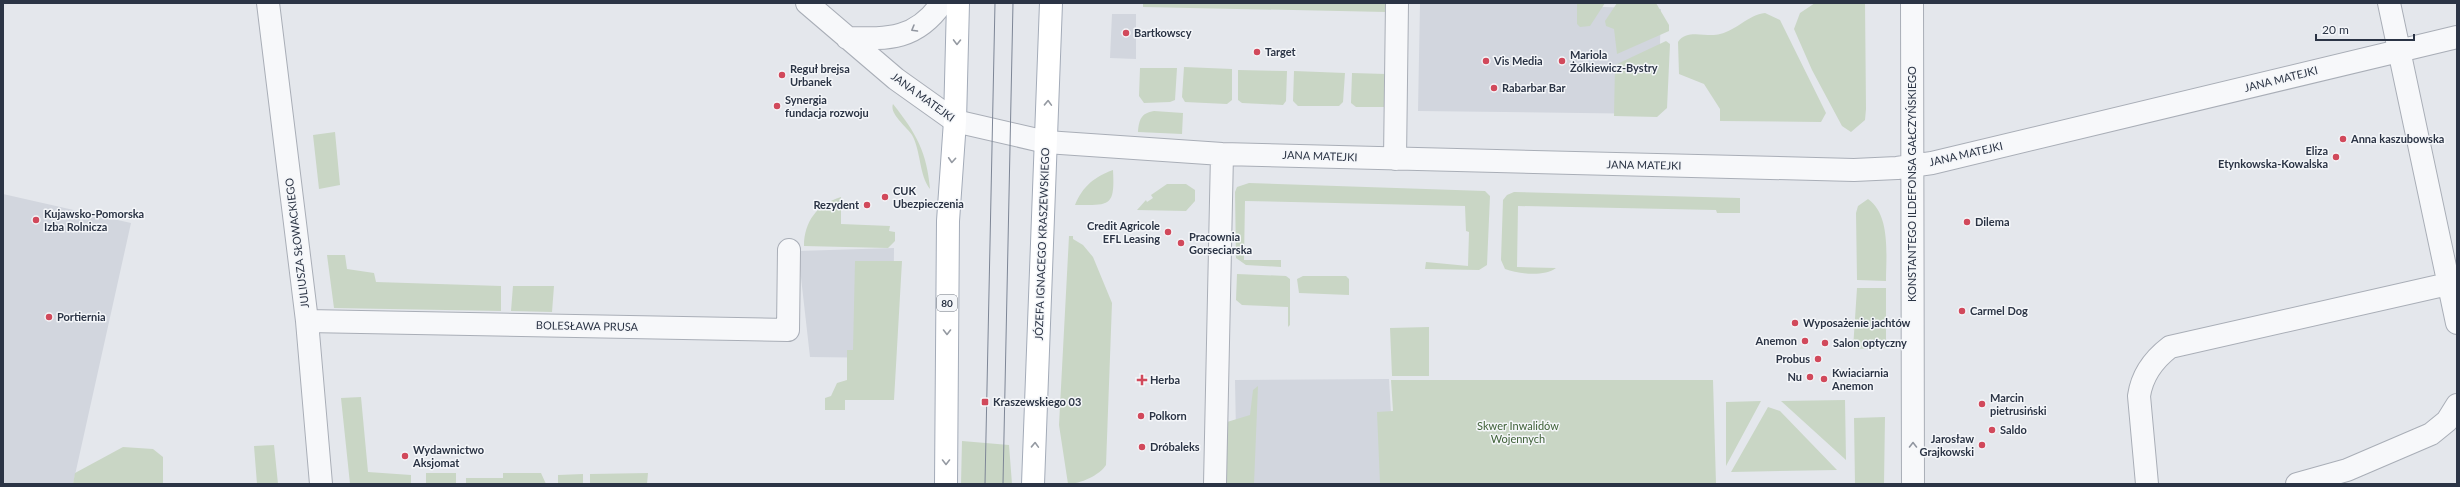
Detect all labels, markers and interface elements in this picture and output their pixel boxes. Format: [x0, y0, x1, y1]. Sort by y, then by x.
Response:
scale bar [2316, 16, 2414, 42]
text: 20 m [2322, 22, 2349, 37]
one-way arrow [911, 24, 918, 31]
place label: Bartkowscy [1134, 26, 1192, 39]
marker: Bartkowscy [1121, 28, 1131, 38]
one-way arrow [953, 39, 961, 45]
place label: Target [1265, 45, 1297, 58]
marker: Target [1252, 47, 1262, 57]
place label: Mariola Żólkiewicz-Bystry [1570, 48, 1658, 74]
place label: Vis Media [1493, 54, 1543, 67]
marker: Vis Media [1481, 56, 1491, 66]
marker: Mariola Żólkiewicz-Bystry [1557, 56, 1567, 66]
place label: Reguł brejsa Urbanek [790, 62, 850, 88]
street label: JANA MATEJKI [2243, 63, 2319, 94]
street label: KONSTANTEGO ILDEFONSA GAŁCZYŃSKIEGO [1905, 66, 1918, 302]
street label: JANA MATEJKI [889, 69, 957, 124]
marker: Reguł brejsa Urbanek [777, 70, 787, 80]
place label: Rabarbar Bar [1502, 81, 1567, 94]
marker: Rabarbar Bar [1489, 83, 1499, 93]
place label: Synergia fundacja rozwoju [785, 93, 869, 119]
one-way arrow [1043, 100, 1052, 106]
marker: Synergia fundacja rozwoju [772, 101, 782, 111]
place label: Anna kaszubowska [2350, 132, 2444, 145]
marker: Anna kaszubowska [2338, 134, 2348, 144]
street label: JANA MATEJKI [1928, 139, 2004, 168]
place label: Eliza Etynkowska-Kowalska [2218, 144, 2328, 170]
street label: JÓZEFA IGNACEGO KRASZEWSKIEGO [1032, 147, 1051, 341]
street label: JANA MATEJKI [1282, 148, 1358, 163]
marker: Eliza Etynkowska-Kowalska [2331, 152, 2341, 162]
one-way arrow [947, 157, 956, 163]
street label: JANA MATEJKI [1606, 157, 1682, 172]
street label: JULIUSZA SŁOWACKIEGO [282, 177, 311, 309]
place label: CUK Ubezpieczenia [893, 184, 964, 210]
marker: CUK Ubezpieczenia [880, 192, 890, 202]
place label: Rezydent [813, 198, 860, 211]
marker: Rezydent [862, 200, 872, 210]
place label: Kujawsko-Pomorska Izba Rolnicza [44, 207, 144, 233]
marker: Kujawsko-Pomorska Izba Rolnicza [31, 215, 41, 225]
place label: Dilema [1975, 215, 2009, 228]
marker: Dilema [1962, 217, 1972, 227]
place label: Credit Agricole EFL Leasing [1087, 219, 1160, 245]
marker: Credit Agricole EFL Leasing [1163, 227, 1173, 237]
place label: Pracownia Gorseciarska [1189, 230, 1252, 256]
marker: Pracownia Gorseciarska [1176, 238, 1186, 248]
road number: 80 [937, 295, 957, 311]
place label: Carmel Dog [1970, 304, 2028, 317]
marker: Carmel Dog [1957, 306, 1967, 316]
place label: Portiernia [57, 310, 106, 323]
marker: Portiernia [44, 312, 54, 322]
place label: Wyposażenie jachtów [1803, 316, 1911, 329]
street label: BOLESŁAWA PRUSA [536, 318, 639, 333]
marker: Wyposażenie jachtów [1790, 318, 1800, 328]
one-way arrow [943, 329, 951, 335]
place label: Anemon [1755, 334, 1797, 347]
marker: Anemon [1800, 336, 1810, 346]
place label: Salon optyczny [1833, 336, 1907, 349]
marker: Salon optyczny [1820, 338, 1830, 348]
place label: Probus [1776, 352, 1810, 365]
marker: Probus [1813, 354, 1823, 364]
place label: Kwiaciarnia Anemon [1831, 366, 1889, 392]
place label: Nu [1787, 370, 1802, 383]
marker: Nu [1805, 372, 1815, 382]
place label: Herba [1150, 373, 1180, 386]
marker: Kwiaciarnia Anemon [1819, 374, 1829, 384]
marker: Herba [1137, 375, 1147, 385]
place label: Marcin pietrusiński [1990, 391, 2047, 417]
place label: Kraszewskiego 03 [993, 395, 1081, 408]
marker: Kraszewskiego 03 [980, 397, 990, 407]
marker: Marcin pietrusiński [1977, 399, 1987, 409]
place label: Polkorn [1149, 409, 1187, 422]
marker: Polkorn [1136, 411, 1146, 421]
park label: Skwer Inwalidów Wojennych [1477, 419, 1559, 445]
place label: Saldo [2000, 423, 2027, 436]
marker: Saldo [1987, 425, 1997, 435]
place label: Jarosław Grajkowski [1920, 432, 1974, 458]
place label: Dróbaleks [1150, 440, 1200, 453]
marker: Jarosław Grajkowski [1977, 440, 1987, 450]
one-way arrow [1030, 442, 1039, 448]
marker: Dróbaleks [1137, 442, 1147, 452]
one-way arrow [1909, 442, 1917, 448]
place label: Wydawnictwo Aksjomat [412, 443, 484, 469]
marker: Wydawnictwo Aksjomat [400, 451, 410, 461]
one-way arrow [942, 459, 950, 465]

